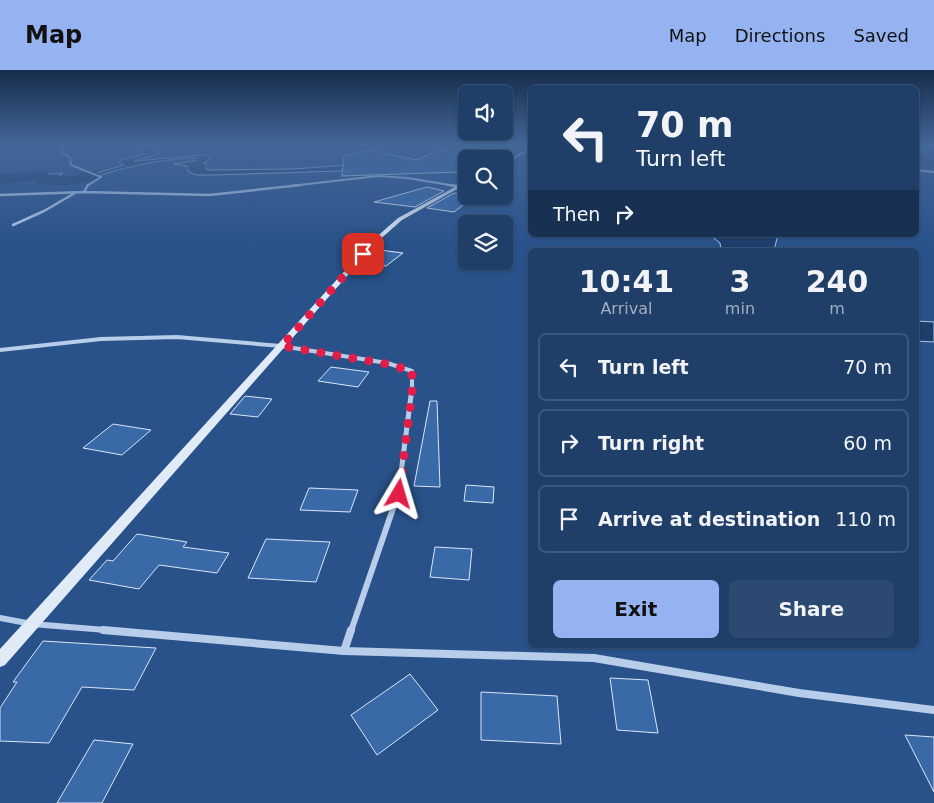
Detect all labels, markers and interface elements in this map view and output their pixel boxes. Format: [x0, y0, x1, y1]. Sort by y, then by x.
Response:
text: Map [25, 21, 82, 49]
text: Map [669, 25, 707, 46]
text: Directions [735, 25, 825, 46]
text: Saved [853, 25, 909, 46]
map controls [458, 85, 513, 270]
button: sound [458, 85, 513, 140]
icon: left [553, 105, 618, 170]
text: 70 m [636, 105, 733, 145]
text: Turn left [636, 146, 725, 171]
button: search [458, 150, 513, 205]
icon: right [610, 200, 638, 228]
text: Then [553, 203, 600, 225]
button: layers [458, 215, 513, 270]
pin [342, 233, 384, 275]
icon: arrive [349, 240, 377, 268]
text: 10:41 [579, 264, 674, 299]
text: 3 [729, 264, 750, 299]
text: 240 [806, 264, 868, 299]
text: Arrival [600, 299, 652, 318]
text: min [725, 299, 755, 318]
text: m [829, 299, 845, 318]
icon: left [555, 353, 583, 381]
text: Turn left [598, 356, 689, 378]
text: 70 m [843, 356, 892, 378]
icon: right [555, 429, 583, 457]
text: Turn right [598, 432, 704, 454]
text: 60 m [843, 432, 892, 454]
position arrow [372, 467, 424, 519]
icon: arrive [555, 505, 583, 533]
text: Arrive at destination [598, 508, 820, 530]
text: 110 m [835, 508, 896, 530]
button: Exit [553, 580, 719, 638]
button: Share [729, 580, 894, 638]

